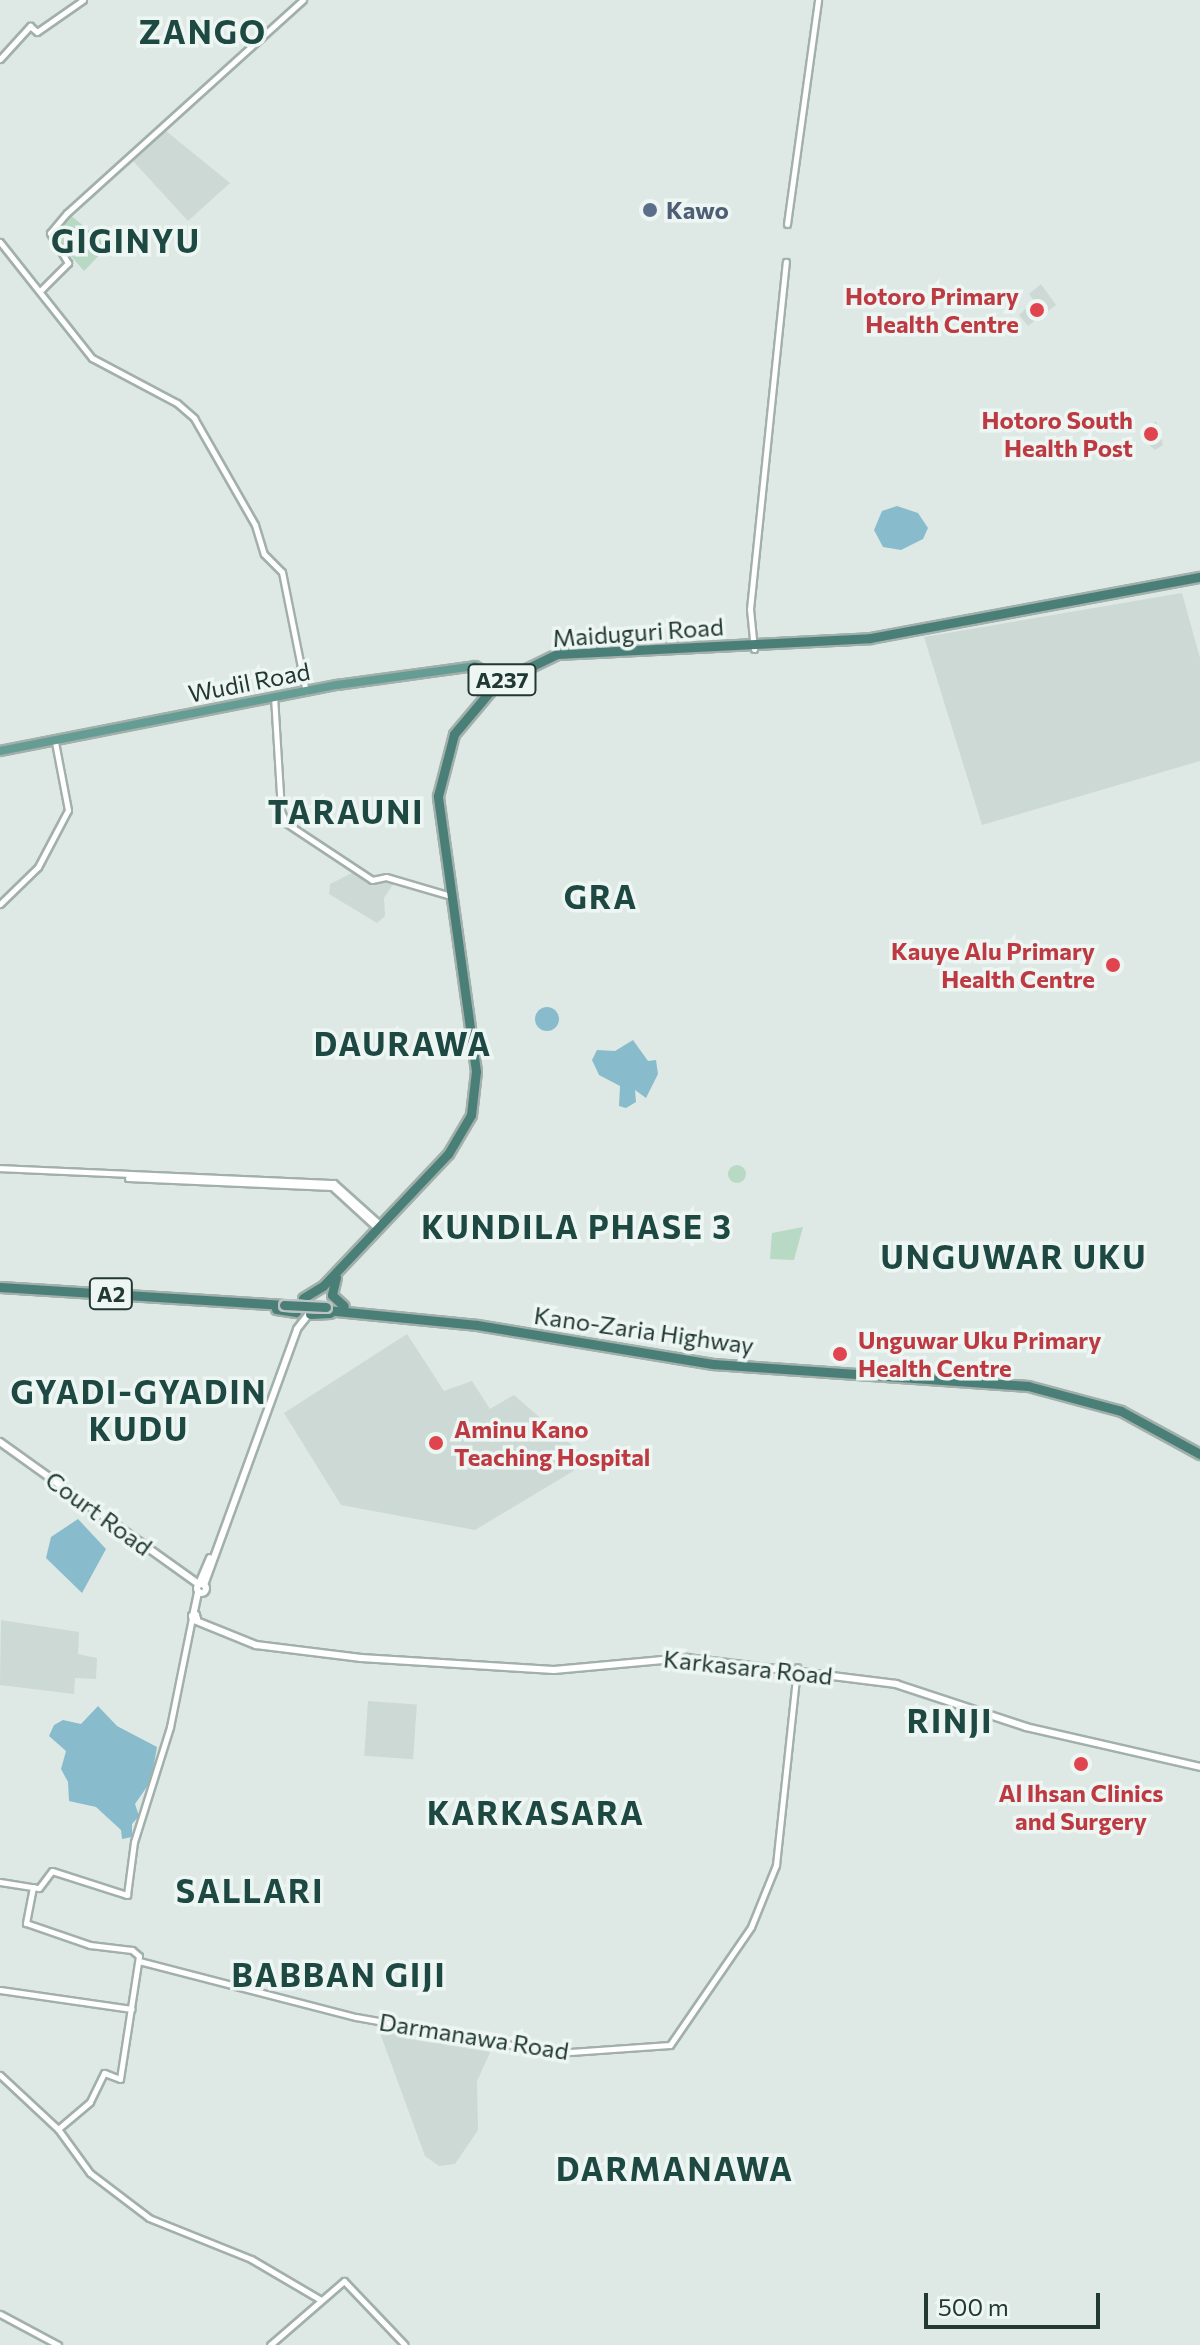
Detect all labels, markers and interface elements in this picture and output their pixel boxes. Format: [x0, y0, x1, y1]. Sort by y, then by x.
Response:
district label: ZANGO [139, 12, 267, 50]
place label: Kawo [666, 196, 729, 224]
marker: Kawo [641, 201, 659, 219]
district label: GIGINYU [51, 221, 201, 259]
place label: Hotoro Primary Health Centre [845, 282, 1019, 338]
marker: Hotoro Primary Health Centre [1026, 299, 1048, 321]
place label: Hotoro South Health Post [981, 406, 1133, 462]
marker: Hotoro South Health Post [1140, 423, 1162, 445]
street label: Maiduguri Road [551, 612, 725, 652]
street label: Wudil Road [186, 656, 312, 708]
road number: A237 [466, 662, 538, 698]
district label: TARAUNI [268, 792, 424, 830]
district label: GRA [564, 877, 638, 915]
place label: Kauye Alu Primary Health Centre [891, 937, 1095, 993]
marker: Kauye Alu Primary Health Centre [1102, 954, 1124, 976]
district label: DAURAWA [314, 1024, 492, 1062]
district label: KUNDILA PHASE 3 [421, 1207, 733, 1245]
district label: UNGUWAR UKU [880, 1237, 1148, 1275]
road number: A2 [87, 1276, 135, 1312]
street label: Kano-Zaria Highway [532, 1300, 756, 1360]
place label: Unguwar Uku Primary Health Centre [858, 1326, 1101, 1382]
marker: Unguwar Uku Primary Health Centre [829, 1343, 851, 1365]
district label: GYADI-GYADIN KUDU [11, 1373, 267, 1448]
place label: Aminu Kano Teaching Hospital [454, 1415, 650, 1471]
marker: Aminu Kano Teaching Hospital [425, 1432, 447, 1454]
street label: Court Road [40, 1465, 158, 1561]
street label: Karkasara Road [662, 1644, 834, 1690]
district label: RINJI [907, 1701, 993, 1739]
marker: Al Ihsan Clinics and Surgery [1070, 1753, 1092, 1775]
place label: Al Ihsan Clinics and Surgery [998, 1779, 1164, 1835]
district label: KARKASARA [427, 1793, 645, 1831]
district label: SALLARI [176, 1871, 324, 1909]
district label: BABBAN GIJI [232, 1955, 446, 1993]
street label: Darmanawa Road [377, 2007, 571, 2065]
district label: DARMANAWA [556, 2149, 794, 2187]
scale bar [928, 2277, 1104, 2327]
text: 500 m [938, 2292, 1009, 2321]

